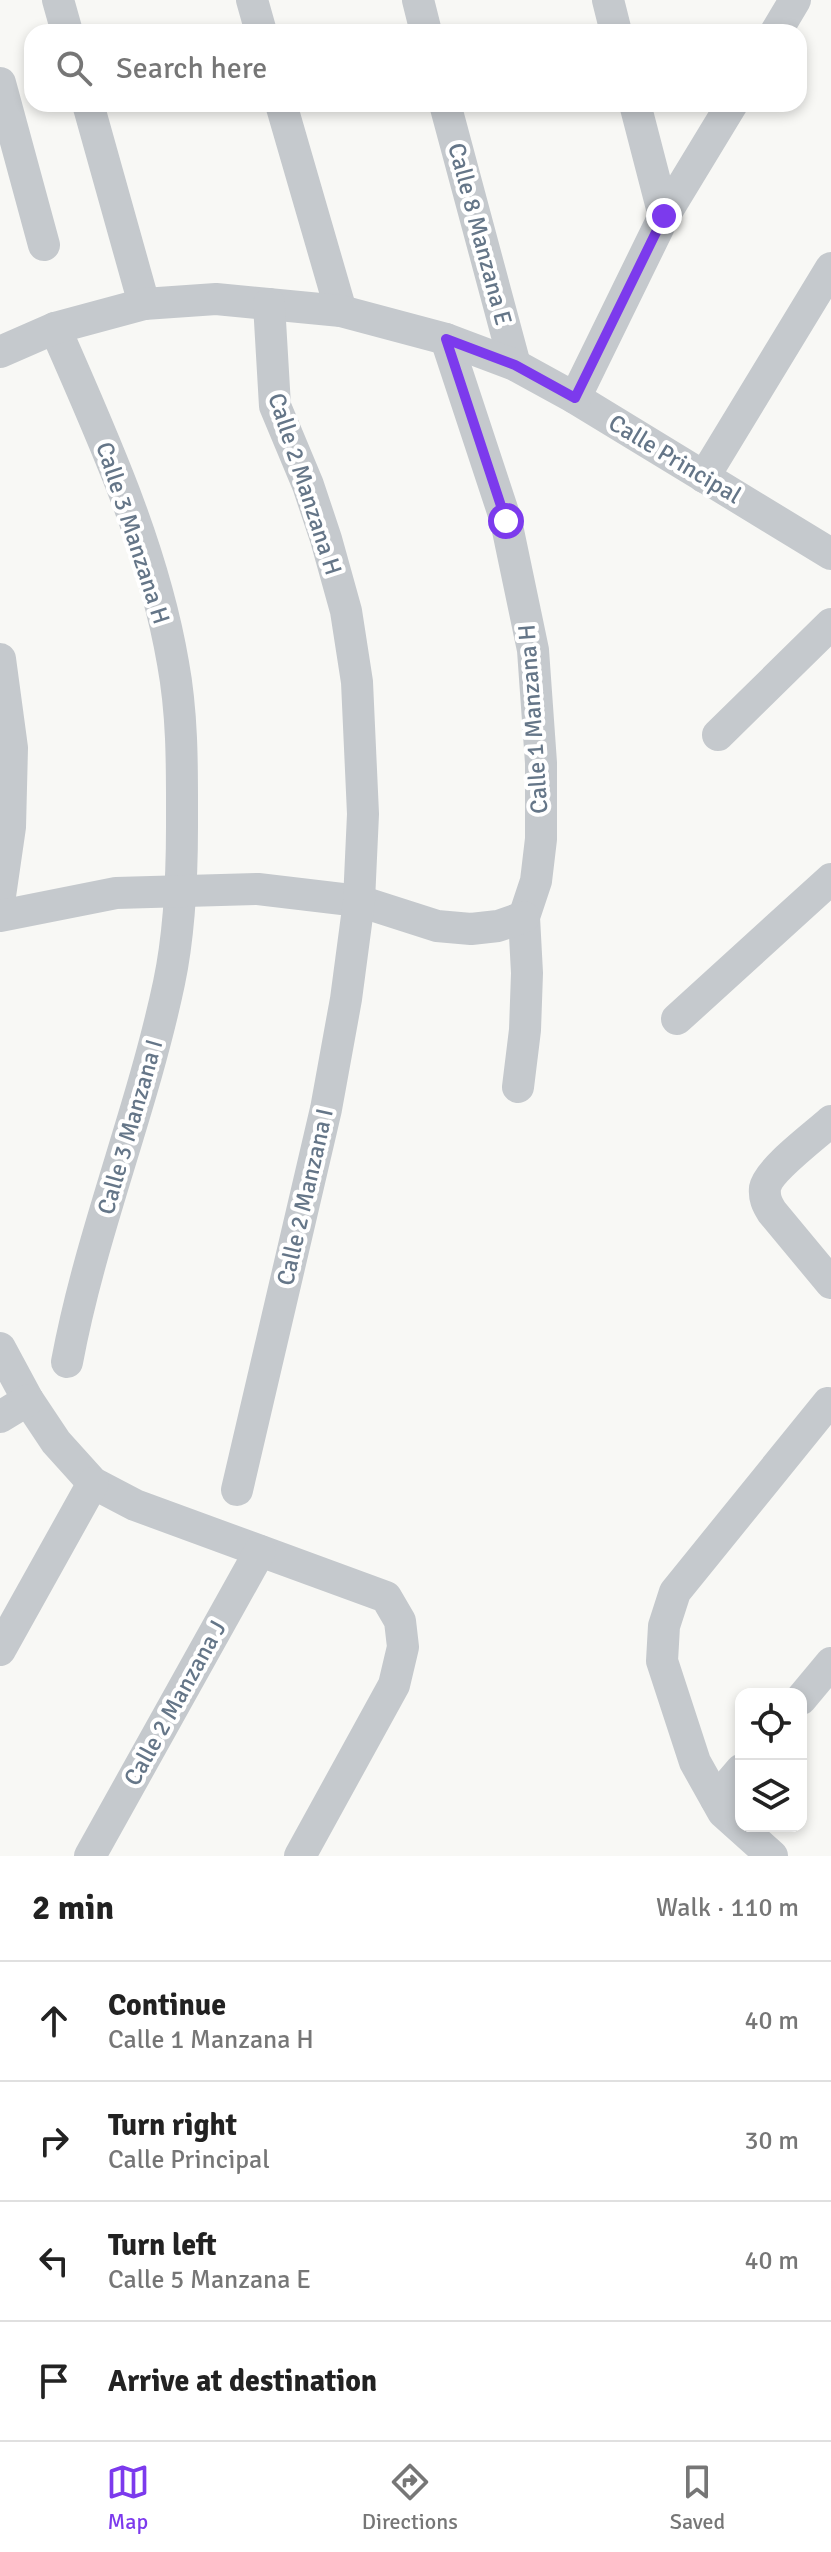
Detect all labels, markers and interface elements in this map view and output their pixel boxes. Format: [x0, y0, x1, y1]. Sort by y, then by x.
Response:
search box [24, 24, 807, 112]
icon: search [52, 46, 96, 90]
text: Search here [116, 50, 267, 87]
street label: Calle 8 Manzana E [441, 140, 519, 328]
route end [646, 198, 682, 234]
street label: Calle 2 Manzana H [261, 389, 349, 579]
street label: Calle Principal [603, 408, 747, 510]
street label: Calle 3 Manzana H [89, 438, 177, 628]
route start [488, 503, 524, 539]
street label: Calle 1 Manzana H [511, 623, 555, 815]
street label: Calle 3 Manzana I [91, 1036, 169, 1218]
street label: Calle 2 Manzana I [270, 1106, 340, 1288]
street label: Calle 2 Manzana J [117, 1615, 233, 1791]
map controls [735, 1688, 807, 1832]
button: locate [735, 1688, 807, 1760]
button: layers [735, 1760, 807, 1832]
text: 2 min [32, 1887, 114, 1929]
text: Walk · 110 m [656, 1892, 799, 1924]
text: Continue [108, 1987, 226, 2024]
icon: ahead [32, 1999, 76, 2043]
text: 40 m [744, 2005, 799, 2037]
text: Calle 1 Manzana H [108, 2024, 314, 2056]
text: Turn right [108, 2107, 237, 2144]
icon: right [32, 2119, 76, 2163]
text: 30 m [744, 2125, 799, 2157]
text: Calle Principal [108, 2144, 270, 2176]
text: Turn left [108, 2227, 217, 2264]
icon: left [32, 2239, 76, 2283]
text: 40 m [744, 2245, 799, 2277]
text: Calle 5 Manzana E [108, 2264, 311, 2296]
icon: arrive [32, 2359, 76, 2403]
text: Arrive at destination [108, 2363, 377, 2400]
tab: Map [106, 2460, 150, 2535]
tab: Directions [362, 2460, 458, 2535]
tab: Saved [670, 2460, 725, 2535]

